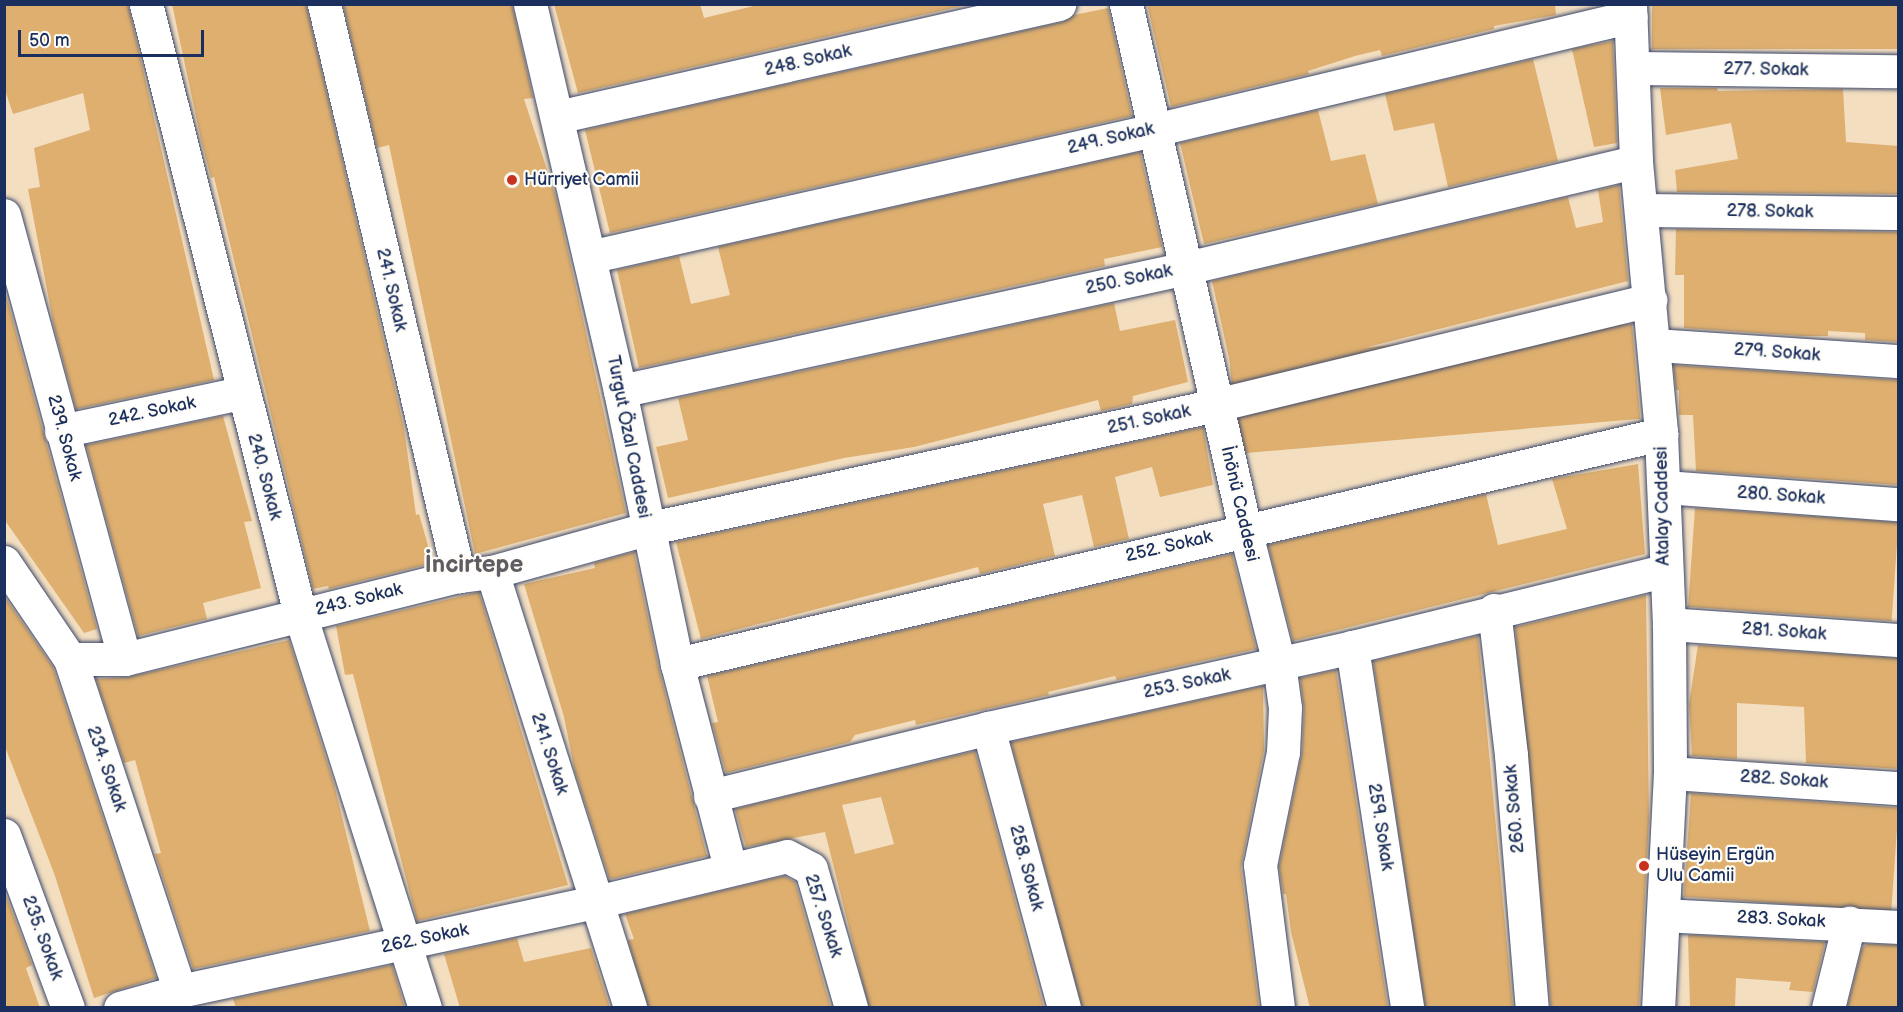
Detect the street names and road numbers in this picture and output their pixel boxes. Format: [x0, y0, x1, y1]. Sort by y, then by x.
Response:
street label: 248. Sokak [762, 40, 854, 82]
street label: 277. Sokak [1723, 58, 1809, 82]
street label: 249. Sokak [1065, 118, 1157, 160]
street label: 278. Sokak [1726, 200, 1814, 224]
street label: 241. Sokak [371, 246, 411, 334]
street label: 250. Sokak [1083, 260, 1175, 300]
street label: 279. Sokak [1733, 339, 1821, 367]
street label: Turgut Özal Caddesi [602, 354, 654, 520]
street label: 239. Sokak [42, 392, 86, 484]
street label: 242. Sokak [106, 392, 198, 432]
street label: 251. Sokak [1105, 401, 1193, 439]
street label: 240. Sokak [242, 431, 286, 523]
street label: İnönü Caddesi [1215, 444, 1263, 564]
street label: Atalay Caddesi [1651, 445, 1675, 567]
street label: 280. Sokak [1736, 482, 1826, 510]
street label: 252. Sokak [1123, 527, 1215, 567]
street label: 243. Sokak [313, 579, 405, 621]
street label: 281. Sokak [1741, 618, 1827, 646]
street label: 253. Sokak [1141, 664, 1233, 704]
street label: 241. Sokak [526, 710, 572, 798]
street label: 234. Sokak [81, 723, 131, 815]
street label: 260. Sokak [1500, 764, 1530, 854]
street label: 282. Sokak [1739, 766, 1829, 794]
street label: 259. Sokak [1362, 782, 1398, 872]
street label: 258. Sokak [1004, 822, 1048, 914]
street label: 257. Sokak [799, 871, 847, 961]
street label: 235. Sokak [17, 893, 67, 983]
street label: 283. Sokak [1736, 907, 1826, 933]
street label: 262. Sokak [379, 919, 471, 959]

